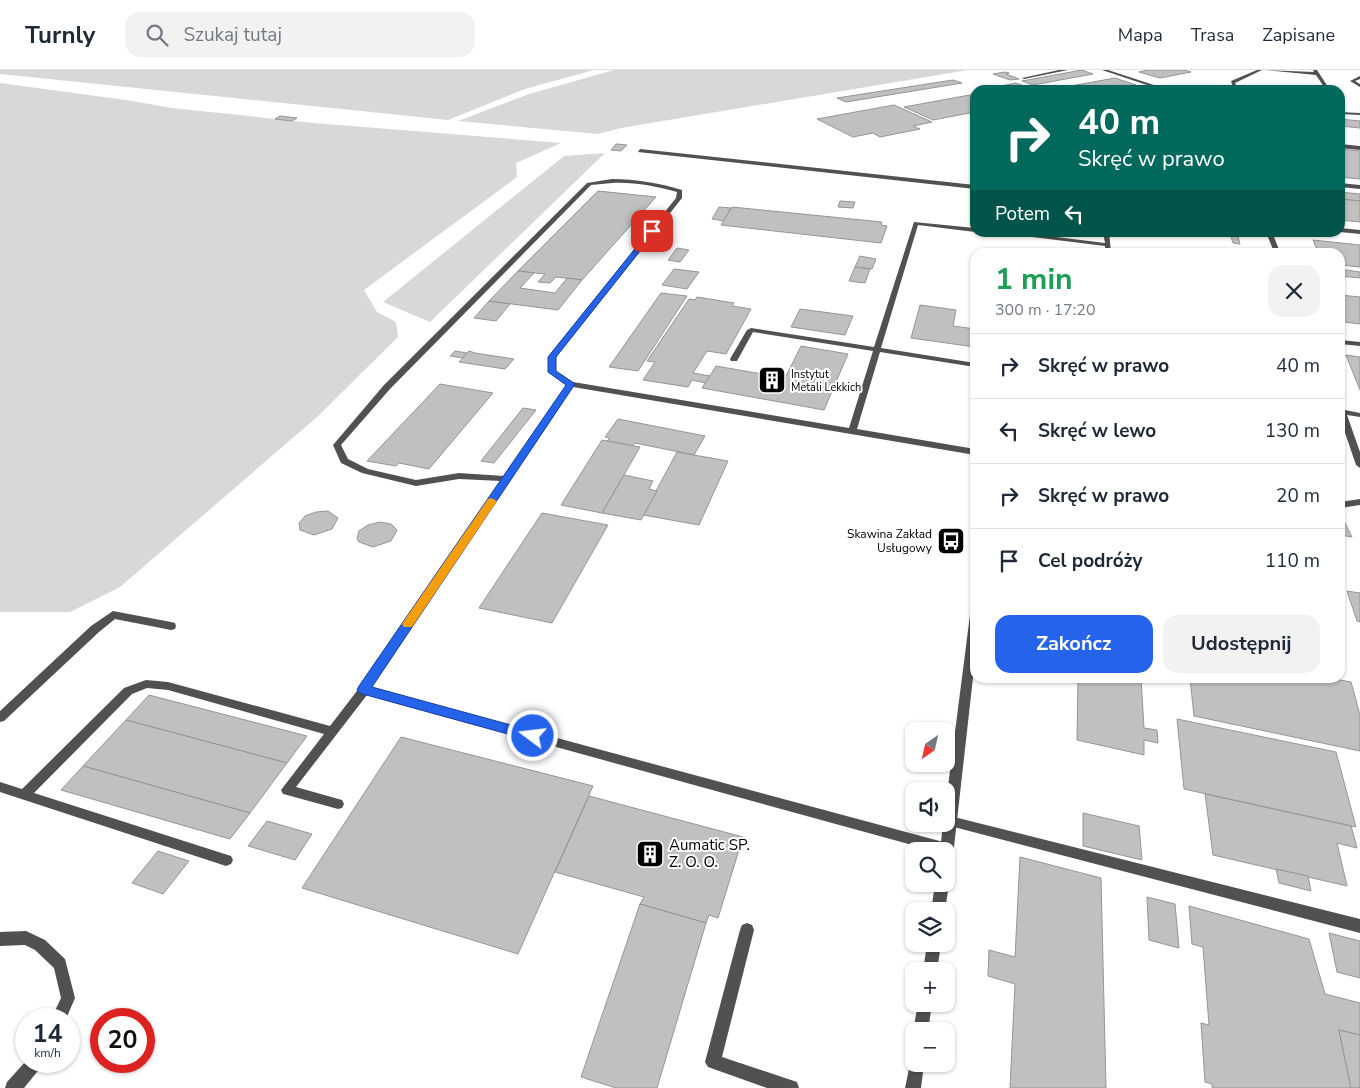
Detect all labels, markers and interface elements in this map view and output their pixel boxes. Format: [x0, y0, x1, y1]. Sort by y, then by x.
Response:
search box [125, 12, 475, 57]
text: Turnly [25, 19, 95, 51]
icon: search [143, 21, 171, 49]
text: Szukaj tutaj [183, 22, 282, 48]
text: Mapa [1118, 23, 1163, 47]
text: Trasa [1191, 23, 1234, 47]
text: Zapisane [1262, 23, 1335, 47]
text: 40 m [1078, 99, 1160, 146]
icon: right [995, 105, 1060, 170]
text: Skręć w prawo [1078, 144, 1225, 174]
icon: left [1060, 200, 1088, 228]
text: Potem [995, 201, 1050, 227]
pin [631, 210, 673, 252]
icon: arrive [638, 217, 666, 245]
text: 1 min [995, 259, 1073, 300]
button: close [1268, 265, 1320, 317]
text: 300 m · 17:20 [995, 299, 1096, 321]
icon: right [995, 352, 1023, 380]
text: Skręć w prawo [1038, 353, 1169, 379]
text: 40 m [1276, 353, 1320, 379]
building icon: Instytut Metali Lekkich [757, 365, 787, 395]
place label: Instytut Metali Lekkich [791, 367, 861, 395]
icon: left [995, 417, 1023, 445]
text: Skręć w lewo [1038, 418, 1156, 444]
text: 130 m [1265, 418, 1320, 444]
icon: right [995, 482, 1023, 510]
text: Skręć w prawo [1038, 483, 1169, 509]
text: 20 m [1276, 483, 1320, 509]
place label: Skawina Zakład Usługowy [847, 526, 933, 556]
bus stop icon: Skawina Zakład Usługowy [936, 526, 966, 556]
icon: arrive [995, 547, 1023, 575]
text: Cel podróży [1038, 548, 1142, 574]
text: 110 m [1265, 548, 1320, 574]
button: Zakończ [995, 615, 1153, 673]
button: Udostępnij [1163, 615, 1320, 673]
position arrow [506, 709, 558, 761]
north arrow [905, 722, 955, 772]
map controls [905, 722, 955, 1072]
button: sound [905, 782, 955, 832]
place label: Aumatic SP. Z. O. O. [669, 835, 750, 872]
building icon: Aumatic SP. Z. O. O. [635, 839, 665, 869]
button: search [905, 842, 955, 892]
button: layers [905, 902, 955, 952]
button: + [905, 962, 955, 1012]
speed limit sign: 20 [90, 1008, 155, 1073]
text: 14 [32, 1017, 63, 1051]
button: − [905, 1022, 955, 1072]
text: km/h [34, 1045, 61, 1061]

